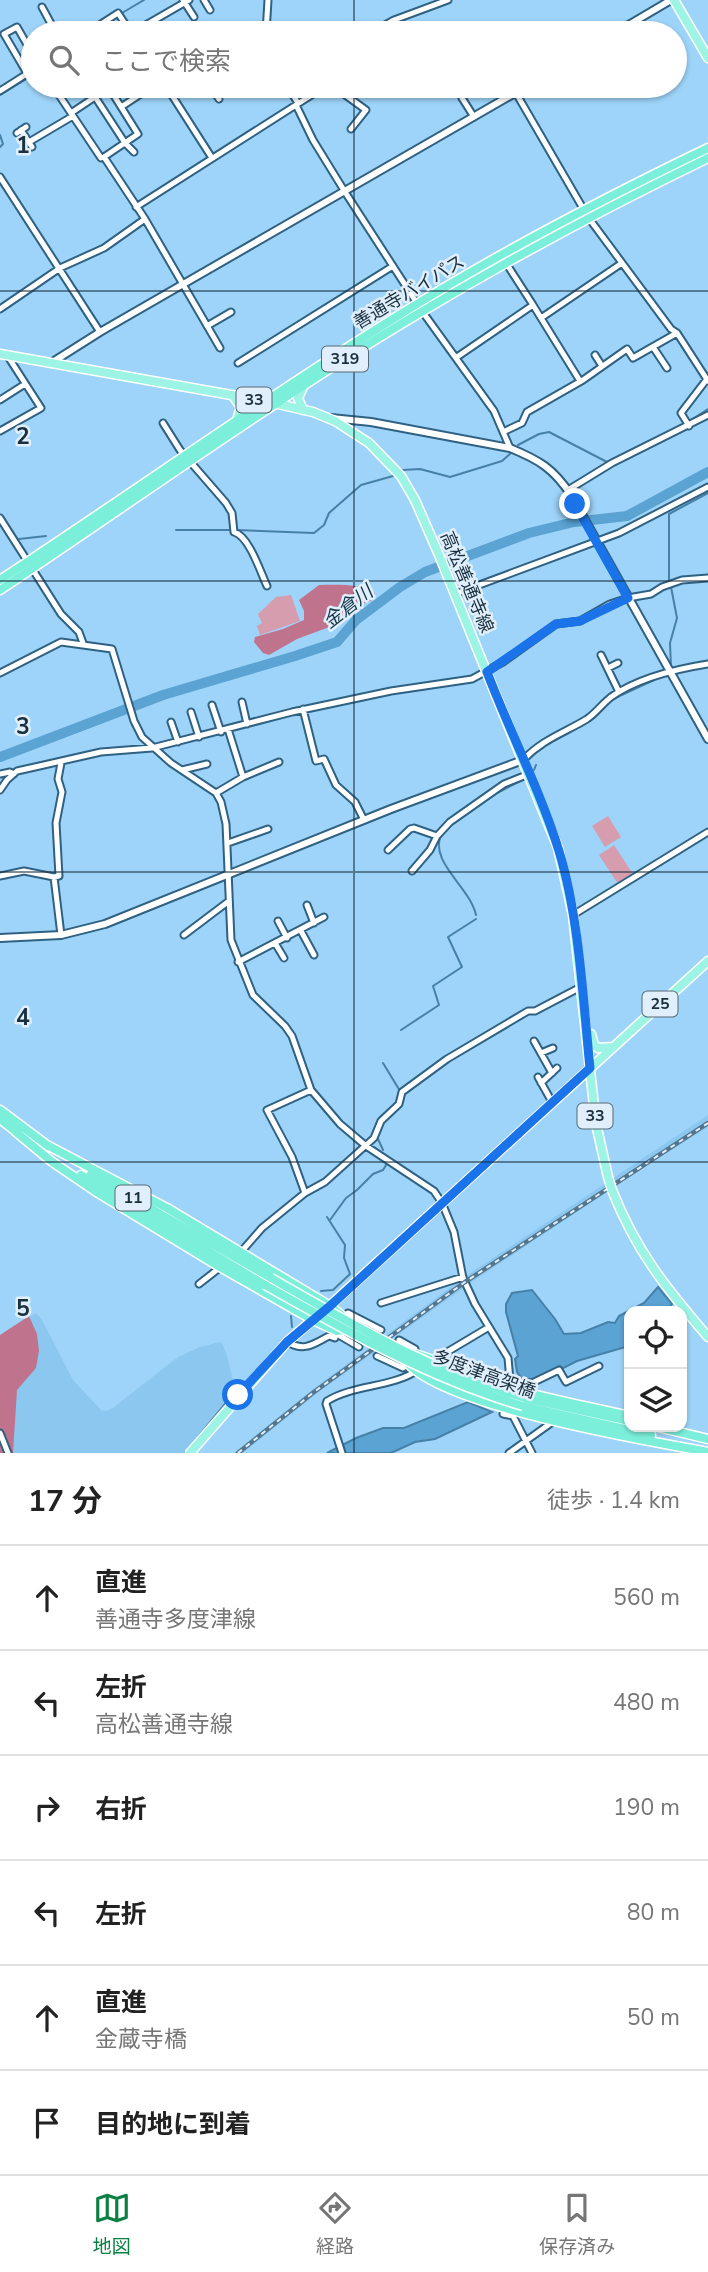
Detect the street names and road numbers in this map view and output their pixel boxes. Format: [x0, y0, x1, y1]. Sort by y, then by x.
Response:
street label: 善通寺バイパス [349, 249, 469, 335]
road number: 319 [322, 346, 368, 372]
road number: 33 [236, 388, 272, 412]
street label: 高松善通寺線 [435, 528, 499, 636]
road number: 25 [642, 992, 678, 1016]
road number: 33 [578, 1104, 612, 1128]
road number: 11 [116, 1186, 150, 1210]
street label: 多度津高架橋 [429, 1344, 539, 1404]

